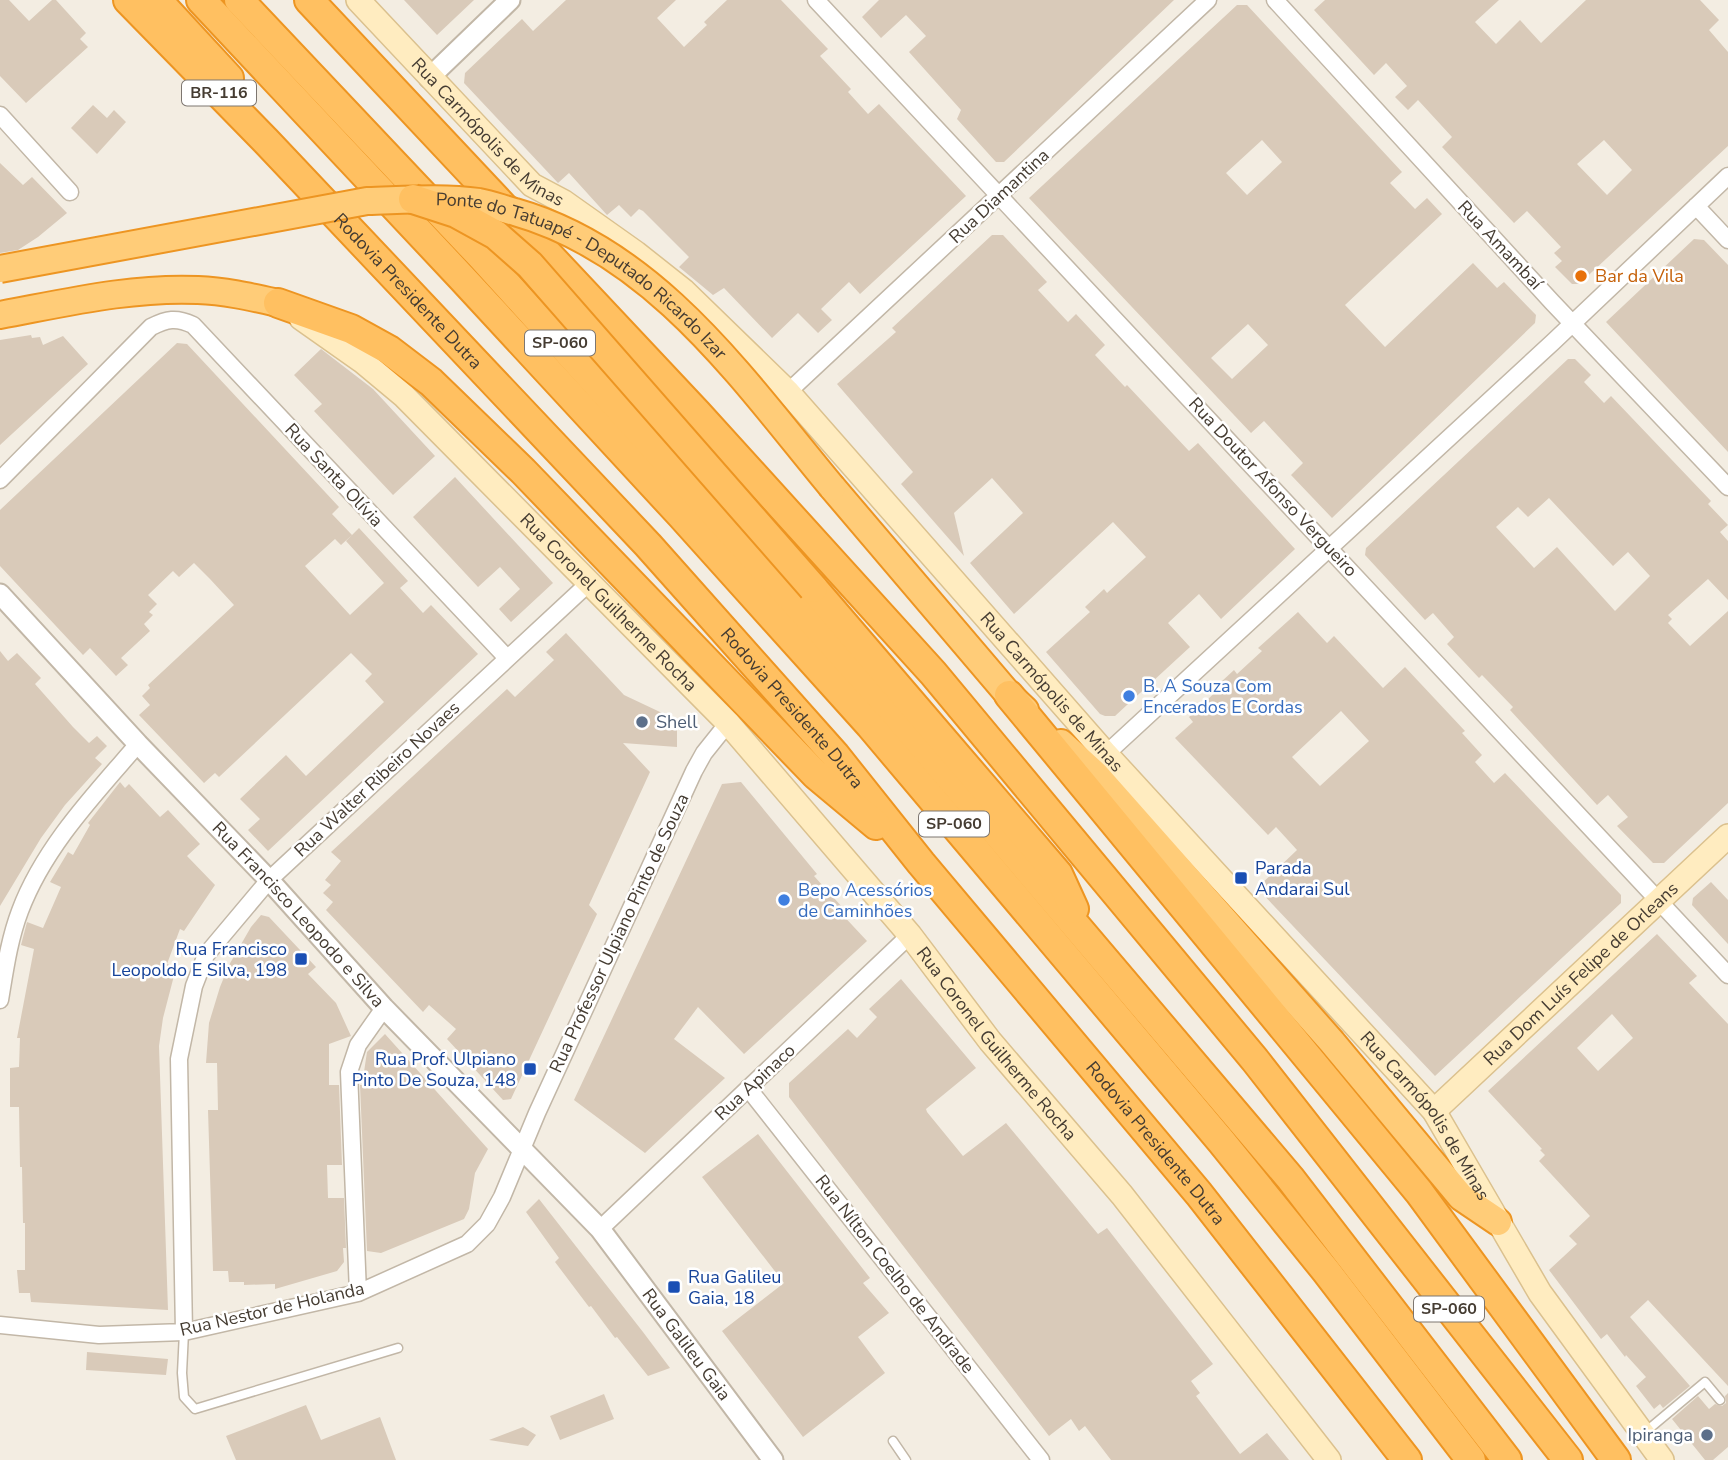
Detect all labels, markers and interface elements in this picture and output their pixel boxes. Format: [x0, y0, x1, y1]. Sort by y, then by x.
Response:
street label: Rua Carmópolis de Minas [406, 52, 568, 212]
road number: BR-116 [182, 80, 256, 106]
street label: Rua Diamantina [944, 143, 1054, 249]
street label: Ponte do Tatuapé - Deputado Ricardo Izar [436, 187, 733, 365]
street label: Rua Amambaí [1452, 195, 1548, 295]
street label: Rodovia Presidente Dutra [328, 208, 488, 374]
place label: Bar da Vila [1595, 264, 1684, 288]
marker: Bar da Vila [1573, 268, 1589, 284]
road number: SP-060 [525, 330, 595, 356]
street label: Rua Doutor Afonso Vergueiro [1183, 392, 1363, 582]
street label: Rua Santa Olívia [280, 418, 388, 532]
street label: Rua Coronel Guilherme Rocha [515, 508, 702, 697]
street label: Rua Carmópolis de Minas [975, 607, 1129, 777]
street label: Rodovia Presidente Dutra [715, 623, 869, 794]
place label: B. A Souza Com Encerados E Cordas [1143, 674, 1303, 719]
marker: B. A Souza Com Encerados E Cordas [1121, 688, 1137, 704]
street label: Rua Walter Ribeiro Novaes [289, 696, 465, 862]
place label: Shell [656, 710, 698, 734]
marker: Shell [634, 714, 650, 730]
street label: Rua Professor Ulpiano Pinto de Souza [544, 790, 694, 1076]
road number: SP-060 [919, 811, 989, 836]
street label: Rua Francisco Leopodo e Silva [207, 816, 390, 1013]
place label: Parada Andarai Sul [1255, 856, 1350, 901]
marker: Parada Andarai Sul [1233, 870, 1249, 886]
street label: Rua Dom Luís Felipe de Orleans [1478, 877, 1683, 1071]
place label: Bepo Acessórios de Caminhões [798, 878, 932, 923]
marker: Bepo Acessórios de Caminhões [776, 892, 792, 908]
place label: Rua Francisco Leopoldo E Silva, 198 [112, 937, 287, 982]
street label: Rua Coronel Guilherme Rocha [911, 942, 1082, 1146]
marker: Rua Francisco Leopoldo E Silva, 198 [293, 951, 309, 967]
street label: Rua Carmópolis de Minas [1355, 1026, 1495, 1205]
street label: Rua Apinaco [710, 1038, 800, 1126]
place label: Rua Prof. Ulpiano Pinto De Souza, 148 [352, 1047, 516, 1092]
street label: Rodovia Presidente Dutra [1080, 1056, 1231, 1230]
marker: Rua Prof. Ulpiano Pinto De Souza, 148 [522, 1061, 538, 1077]
street label: Rua Nílton Coelho de Andrade [810, 1170, 980, 1378]
place label: Rua Galileu Gaia, 18 [688, 1265, 781, 1310]
street label: Rua Nestor de Holanda [177, 1276, 367, 1342]
marker: Rua Galileu Gaia, 18 [666, 1279, 682, 1295]
street label: Rua Galileu Gaia [637, 1283, 736, 1405]
road number: SP-060 [1414, 1296, 1484, 1322]
place label: Ipiranga [1628, 1423, 1693, 1447]
marker: Ipiranga [1699, 1427, 1715, 1443]

